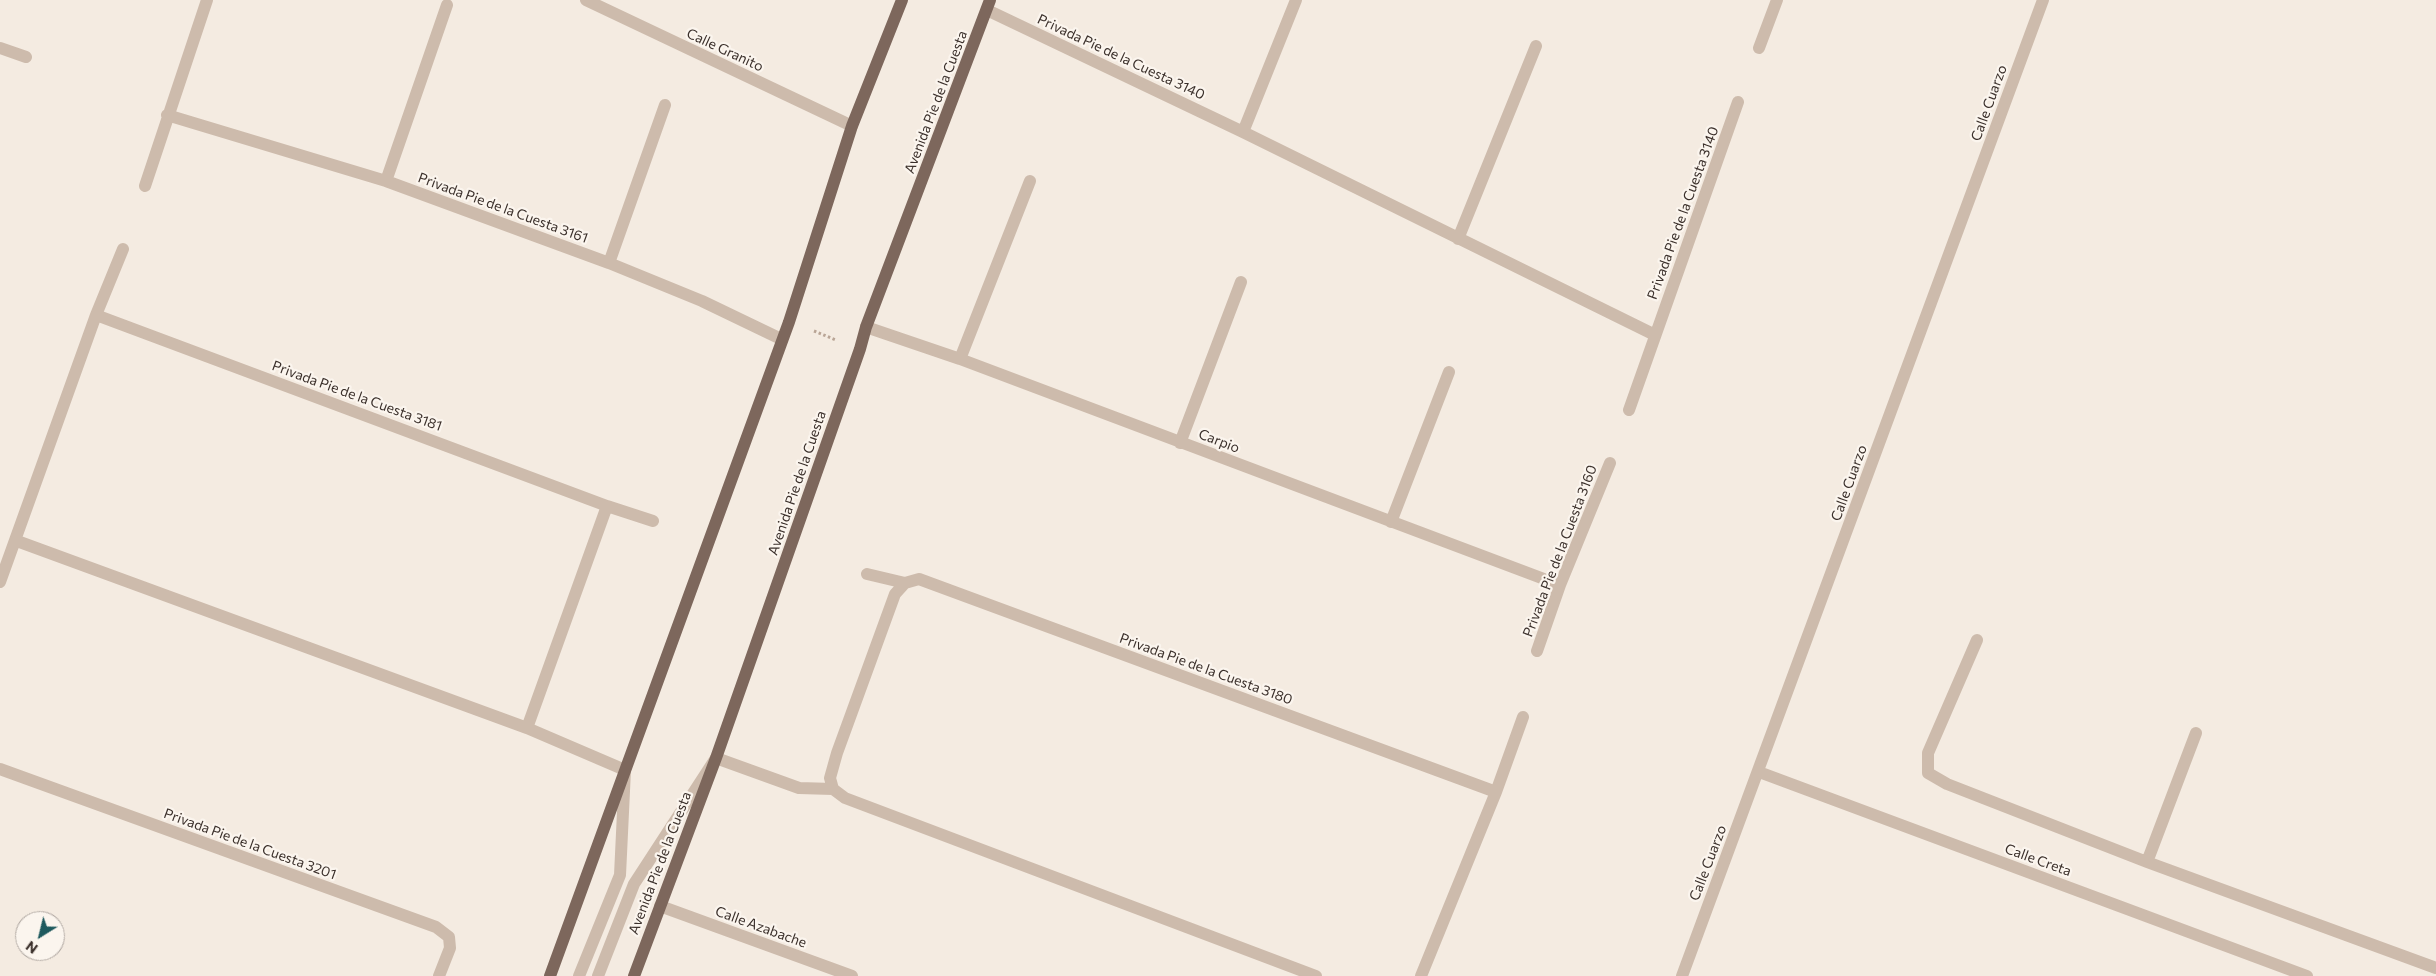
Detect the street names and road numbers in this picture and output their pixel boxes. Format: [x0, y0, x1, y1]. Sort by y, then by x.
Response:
street label: Privada Pie de la Cuesta 3140 [1035, 11, 1207, 103]
street label: Calle Granito [684, 25, 766, 75]
street label: Avenida Pie de la Cuesta [901, 28, 971, 176]
street label: Calle Cuarzo [1967, 63, 2011, 143]
street label: Privada Pie de la Cuesta 3140 [1644, 124, 1722, 302]
street label: Privada Pie de la Cuesta 3161 [416, 169, 590, 247]
street label: Privada Pie de la Cuesta 3181 [270, 357, 444, 435]
street label: Avenida Pie de la Cuesta [764, 409, 830, 557]
street label: Carpio [1196, 425, 1242, 457]
street label: Calle Cuarzo [1827, 443, 1871, 523]
street label: Privada Pie de la Cuesta 3160 [1519, 463, 1601, 639]
street label: Privada Pie de la Cuesta 3180 [1117, 630, 1295, 708]
street label: Avenida Pie de la Cuesta [625, 789, 695, 937]
street label: Privada Pie de la Cuesta 3201 [161, 805, 339, 883]
street label: Calle Cuarzo [1686, 823, 1730, 903]
street label: Calle Creta [2003, 840, 2073, 880]
street label: Calle Azabache [713, 903, 809, 951]

